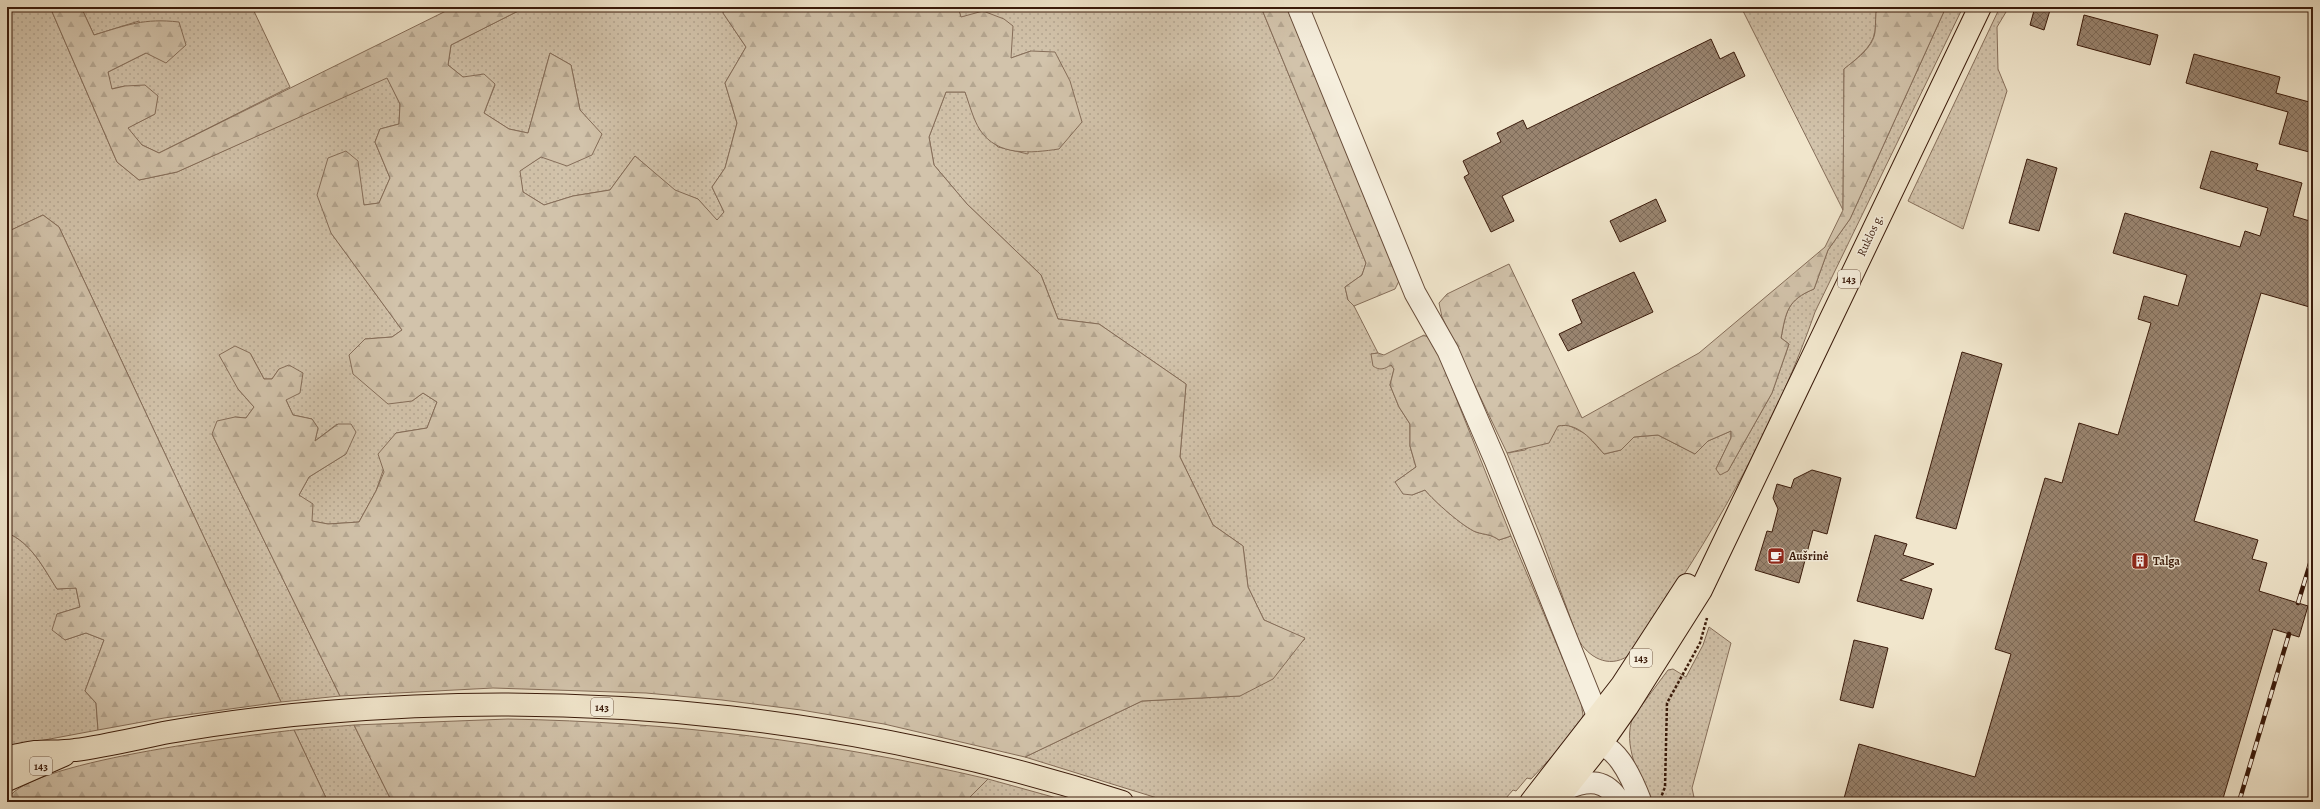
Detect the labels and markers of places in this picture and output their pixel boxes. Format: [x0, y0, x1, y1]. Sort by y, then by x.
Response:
cafe icon: Aušrinė [1766, 546, 1786, 566]
place label: Aušrinė [1788, 548, 1829, 564]
building icon: Talga [2130, 551, 2150, 571]
place label: Talga [2153, 553, 2180, 569]

